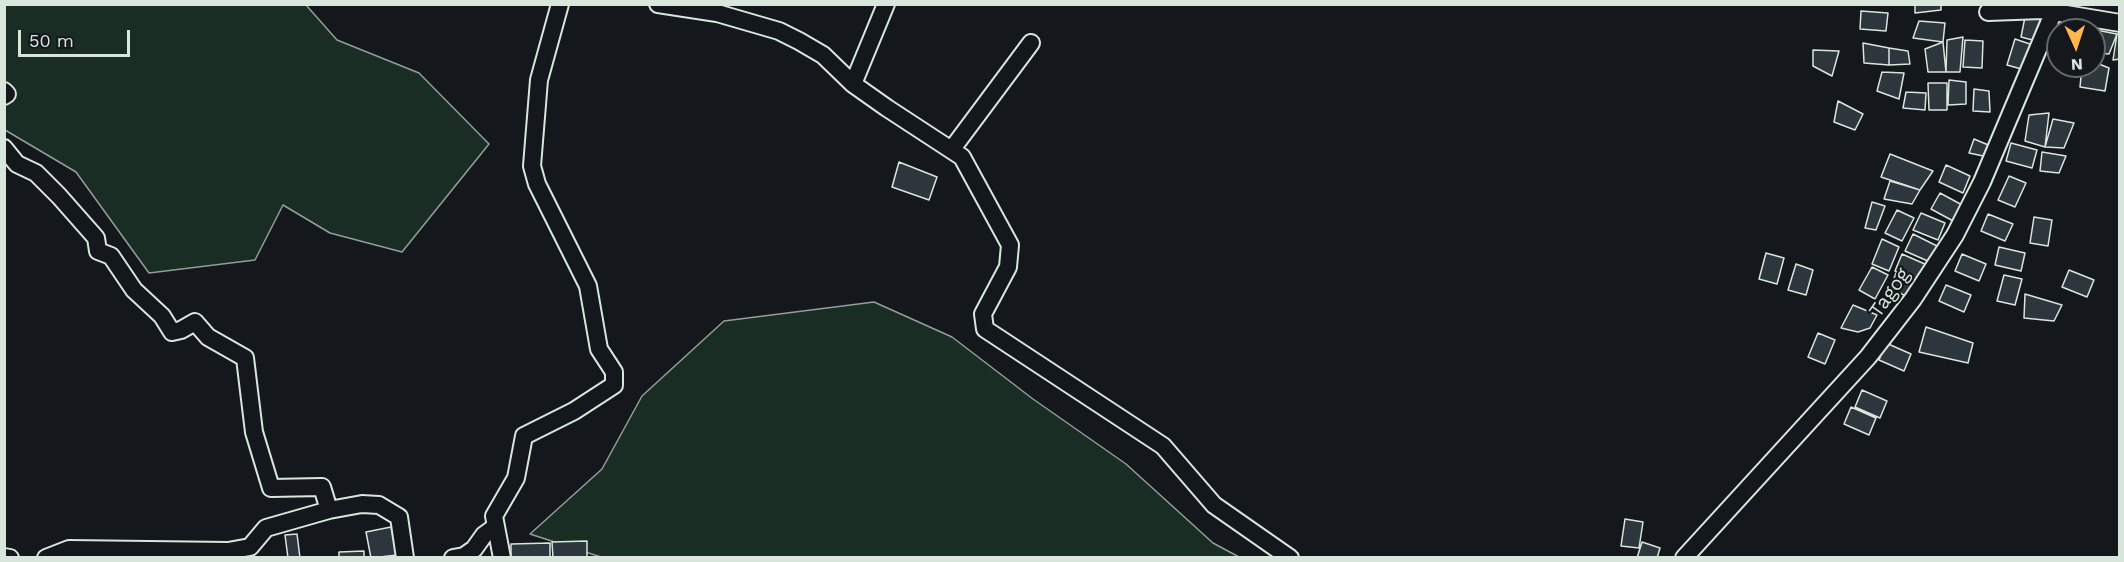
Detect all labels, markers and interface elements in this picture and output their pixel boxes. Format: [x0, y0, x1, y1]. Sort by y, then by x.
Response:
scale bar [21, 18, 134, 56]
north arrow [2046, 18, 2106, 78]
text: 50 m [29, 30, 74, 51]
text: N [2070, 55, 2083, 74]
street label: Tagog [1864, 264, 1916, 322]

